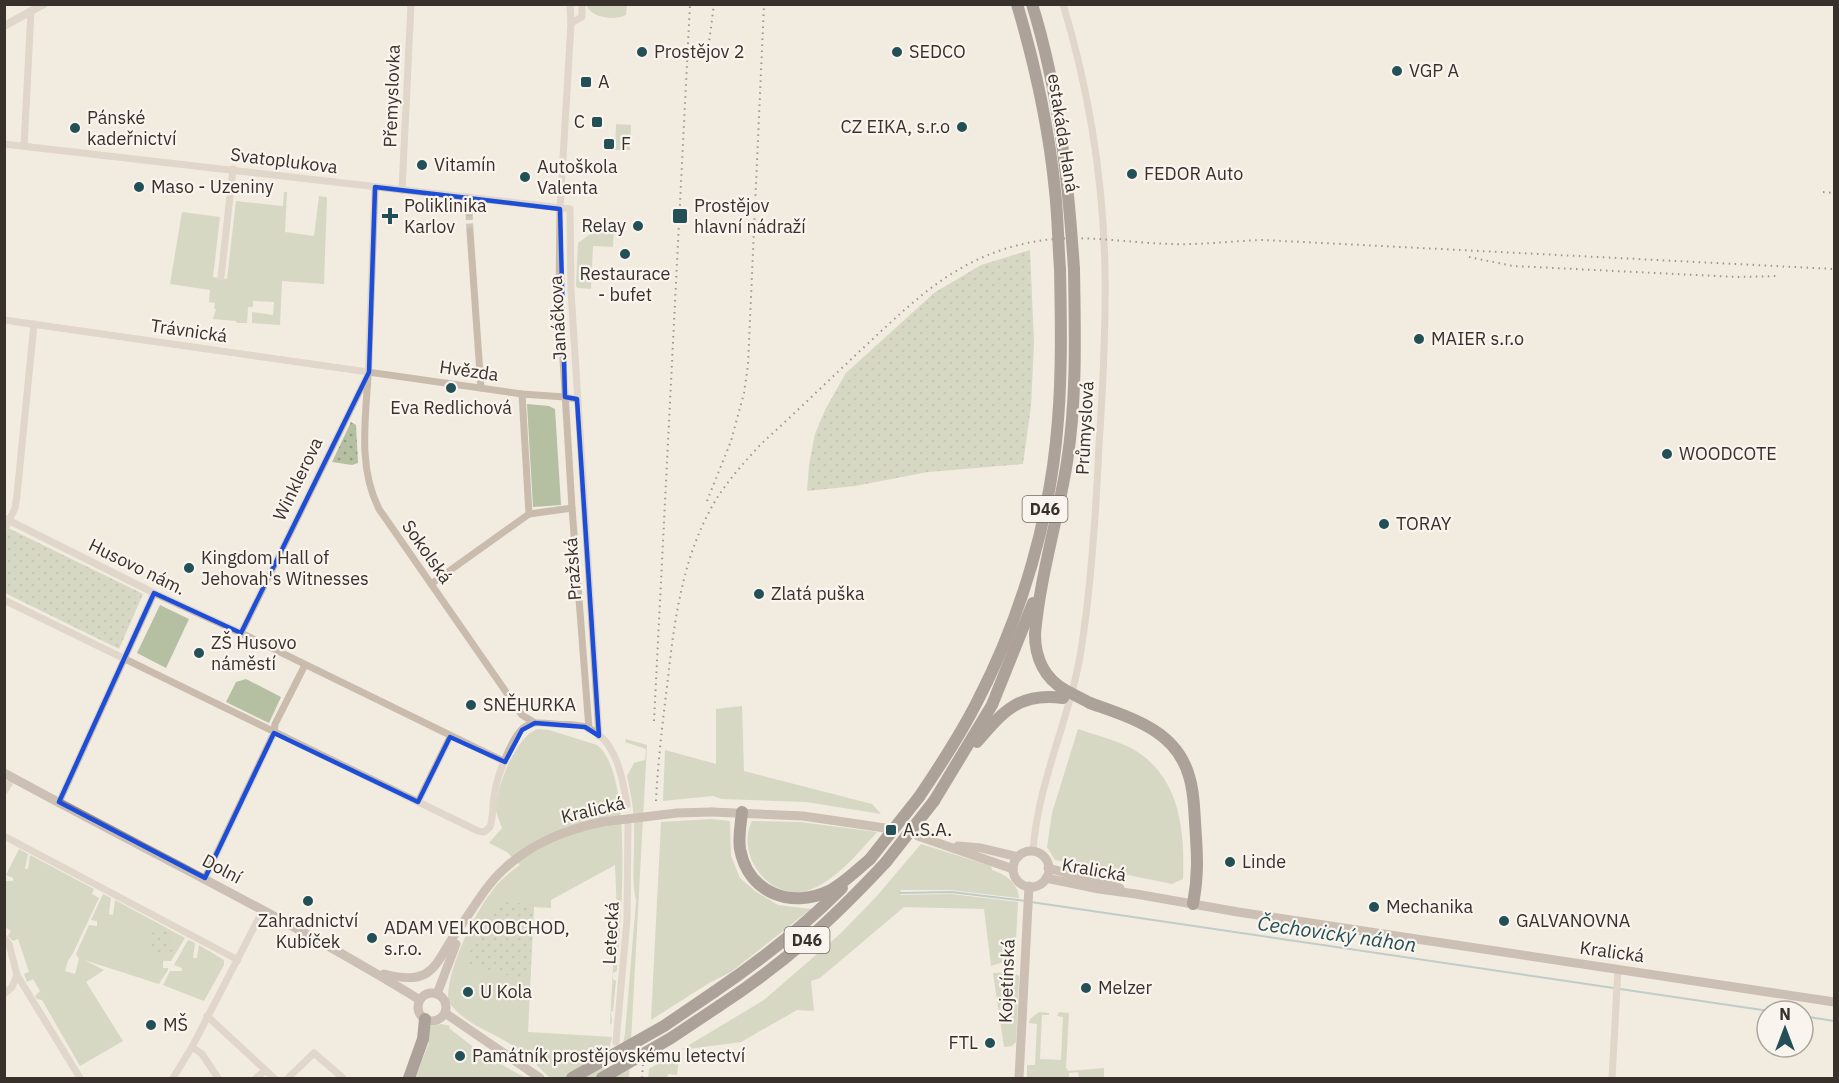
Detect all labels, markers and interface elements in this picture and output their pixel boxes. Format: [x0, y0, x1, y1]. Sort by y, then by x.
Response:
place label: Prostějov 2 [654, 40, 744, 63]
place label: SEDCO [909, 40, 966, 63]
street label: Přemyslovka [378, 44, 405, 148]
marker: Prostějov 2 [635, 45, 649, 59]
marker: SEDCO [890, 45, 904, 59]
place label: VGP A [1409, 59, 1459, 82]
marker: VGP A [1390, 64, 1404, 78]
place label: A [598, 70, 610, 93]
street label: estakáda Haná [1043, 72, 1084, 194]
marker: A [579, 75, 593, 89]
place label: Pánské kadeřnictví [87, 106, 177, 150]
place label: C [574, 110, 585, 133]
marker: C [590, 115, 604, 129]
place label: CZ EIKA, s.r.o [841, 115, 950, 138]
marker: CZ EIKA, s.r.o [955, 120, 969, 134]
marker: Pánské kadeřnictví [68, 121, 82, 135]
place label: F [621, 132, 631, 155]
marker: F [602, 137, 616, 151]
street label: Svatoplukova [229, 143, 339, 179]
place label: Vitamín [434, 153, 496, 176]
place label: Autoškola Valenta [537, 155, 618, 199]
marker: Vitamín [415, 158, 429, 172]
place label: FEDOR Auto [1144, 162, 1243, 185]
marker: FEDOR Auto [1125, 167, 1139, 181]
marker: Autoškola Valenta [518, 170, 532, 184]
place label: Maso - Uzeniny [151, 175, 274, 198]
marker: Maso - Uzeniny [132, 180, 146, 194]
place label: Poliklinika Karlov [404, 194, 487, 238]
place label: Prostějov hlavní nádraží [694, 194, 806, 238]
marker: Poliklinika Karlov [381, 207, 399, 225]
marker: Prostějov hlavní nádraží [671, 207, 689, 225]
place label: Relay [581, 214, 626, 237]
marker: Relay [631, 219, 645, 233]
marker: Restaurace - bufet [618, 247, 632, 261]
place label: Restaurace - bufet [580, 262, 671, 306]
street label: Janáčkova [544, 275, 571, 361]
street label: Trávnická [149, 314, 229, 347]
place label: MAIER s.r.o [1431, 327, 1524, 350]
marker: MAIER s.r.o [1412, 332, 1426, 346]
street label: Hvězda [438, 355, 500, 386]
street label: Průmyslová [1071, 380, 1098, 475]
marker: Eva Redlichová [444, 381, 458, 395]
place label: Eva Redlichová [390, 396, 512, 419]
street label: Winklerova [268, 433, 328, 524]
place label: WOODCOTE [1679, 442, 1777, 465]
marker: WOODCOTE [1660, 447, 1674, 461]
road number: D46 [1022, 496, 1068, 522]
place label: TORAY [1396, 512, 1452, 535]
street label: Sokolská [397, 515, 458, 588]
marker: TORAY [1377, 517, 1391, 531]
street label: Husovo nám. [85, 533, 190, 600]
street label: Pražská [559, 536, 586, 601]
place label: Kingdom Hall of Jehovah's Witnesses [201, 546, 369, 590]
marker: Kingdom Hall of Jehovah's Witnesses [182, 561, 196, 575]
place label: Zlatá puška [771, 582, 865, 605]
marker: Zlatá puška [752, 587, 766, 601]
place label: ZŠ Husovo náměstí [211, 630, 297, 675]
marker: ZŠ Husovo náměstí [192, 646, 206, 660]
place label: SNĚHURKA [483, 693, 577, 716]
marker: SNĚHURKA [464, 698, 478, 712]
street label: Kralická [559, 791, 627, 828]
place label: A.S.A. [903, 818, 952, 841]
marker: A.S.A. [884, 823, 898, 837]
street label: Dolní [198, 849, 247, 889]
place label: Linde [1242, 850, 1286, 873]
street label: Kralická [1060, 853, 1128, 887]
marker: Linde [1223, 855, 1237, 869]
marker: Zahradnictví Kubíček [301, 894, 315, 908]
place label: Mechanika [1386, 895, 1474, 918]
marker: Mechanika [1367, 900, 1381, 914]
street label: Letecká [597, 901, 624, 965]
place label: Zahradnictví Kubíček [258, 909, 359, 953]
water label: Čechovický náhon [1256, 909, 1418, 958]
place label: GALVANOVNA [1516, 909, 1631, 932]
marker: GALVANOVNA [1497, 914, 1511, 928]
place label: ADAM VELKOOBCHOD, s.r.o. [384, 916, 570, 960]
road number: D46 [784, 927, 830, 953]
marker: ADAM VELKOOBCHOD, s.r.o. [365, 931, 379, 945]
street label: Kralická [1578, 936, 1646, 967]
street label: Kojetínská [994, 938, 1019, 1023]
place label: Melzer [1098, 976, 1152, 999]
place label: U Kola [480, 980, 532, 1003]
marker: Melzer [1079, 981, 1093, 995]
marker: U Kola [461, 985, 475, 999]
north arrow [1755, 999, 1815, 1059]
text: N [1779, 1004, 1791, 1024]
place label: MŠ [163, 1012, 188, 1036]
marker: MŠ [144, 1018, 158, 1032]
place label: FTL [949, 1031, 978, 1054]
marker: FTL [983, 1036, 997, 1050]
place label: Památník prostějovskému letectví [472, 1044, 746, 1067]
marker: Památník prostějovskému letectví [453, 1049, 467, 1063]

